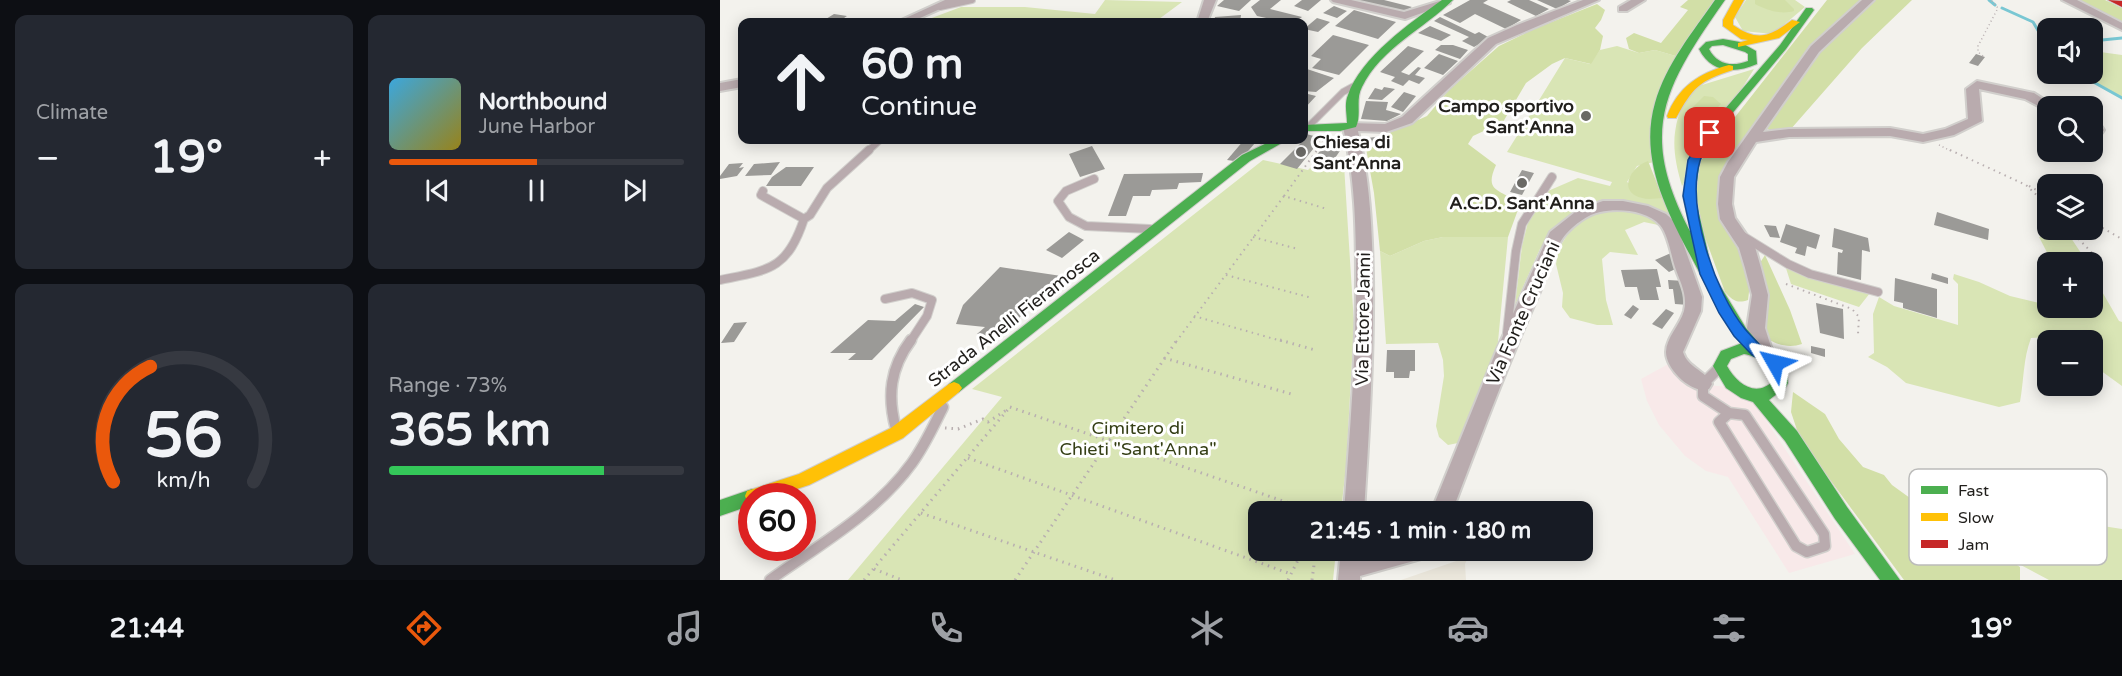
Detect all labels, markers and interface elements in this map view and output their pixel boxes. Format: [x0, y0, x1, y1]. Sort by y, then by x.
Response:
map controls [2037, 18, 2103, 396]
button: sound [2037, 18, 2103, 84]
text: 60 m [861, 39, 963, 90]
icon: ahead [762, 42, 840, 120]
text: Northbound [479, 89, 607, 115]
text: Continue [861, 90, 977, 123]
place label: Campo sportivo Sant'Anna [1438, 95, 1574, 138]
button: search [2037, 96, 2103, 162]
text: Climate [36, 101, 108, 125]
pin [1684, 107, 1735, 158]
marker: Campo sportivo Sant'Anna [1579, 109, 1593, 123]
text: June Harbor [479, 115, 595, 139]
icon: arrive [1693, 116, 1726, 149]
text: 19° [149, 131, 223, 185]
place label: Chiesa di Sant'Anna [1313, 131, 1401, 174]
text: − [36, 139, 60, 178]
text: + [313, 139, 331, 178]
marker: Chiesa di Sant'Anna [1294, 145, 1308, 159]
icon: previous [421, 174, 454, 207]
icon: pause [520, 174, 553, 207]
icon: next [618, 174, 651, 207]
button: layers [2037, 174, 2103, 240]
marker: A.C.D. Sant'Anna [1515, 176, 1529, 190]
place label: A.C.D. Sant'Anna [1449, 192, 1595, 214]
street label: Via Fonte Cruciani [1481, 238, 1565, 388]
street label: Strada Anelli Fieramosca [924, 244, 1104, 392]
street label: Via Ettore Janni [1351, 252, 1375, 386]
button: + [2037, 252, 2103, 318]
button: − [2037, 330, 2103, 396]
position arrow [1743, 331, 1807, 395]
text: Range · 73% [389, 374, 507, 398]
text: 56 [145, 399, 223, 474]
text: 365 km [389, 404, 551, 458]
park label: Cimitero di Chieti "Sant'Anna" [1059, 417, 1217, 460]
text: km/h [157, 467, 211, 493]
legend [1909, 469, 2107, 565]
text: Fast [1958, 481, 1989, 501]
speed limit sign: 60 [738, 483, 816, 561]
text: Slow [1958, 508, 1994, 528]
text: 21:45 · 1 min · 180 m [1310, 518, 1531, 544]
text: Jam [1958, 535, 1989, 555]
icon: directions [403, 607, 445, 649]
icon: music [664, 607, 706, 649]
icon: phone [925, 607, 967, 649]
icon: climate [1186, 607, 1228, 649]
icon: car [1447, 607, 1489, 649]
icon: filters [1708, 607, 1750, 649]
text: 21:44 [109, 612, 184, 645]
text: 19° [1968, 612, 2013, 645]

